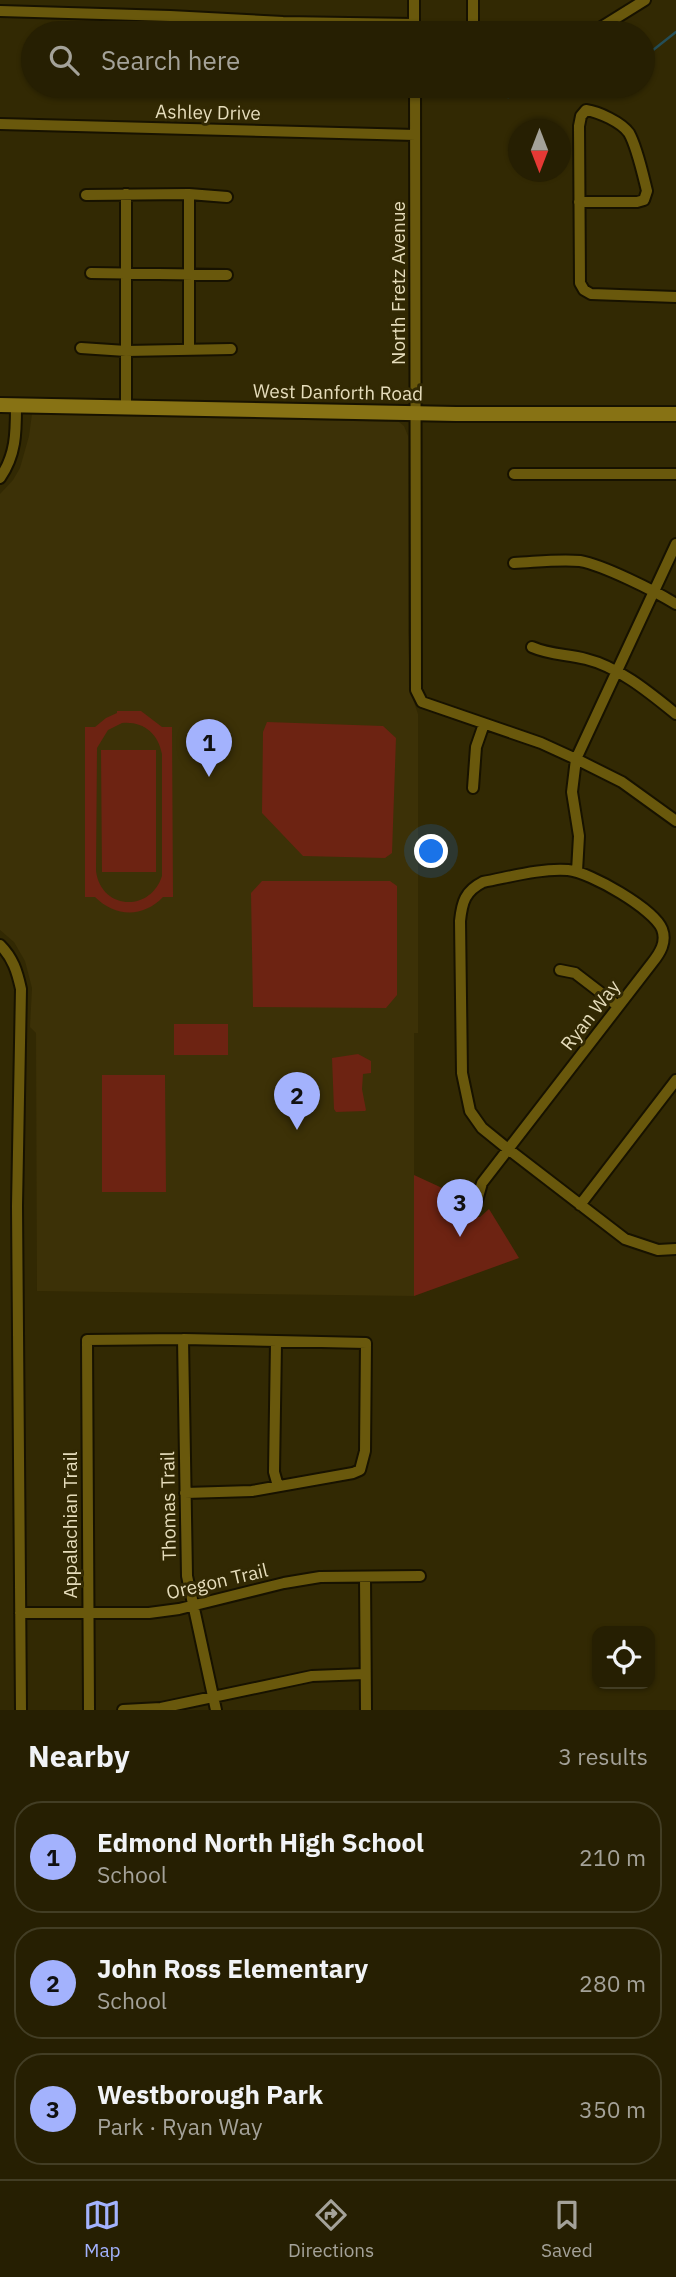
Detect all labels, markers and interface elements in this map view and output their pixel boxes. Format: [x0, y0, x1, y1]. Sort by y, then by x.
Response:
search box [21, 21, 655, 98]
icon: search [45, 41, 83, 79]
text: Search here [101, 43, 240, 77]
street label: Ashley Drive [155, 99, 261, 125]
north arrow [508, 119, 571, 182]
street label: North Fretz Avenue [386, 201, 410, 365]
street label: West Danforth Road [253, 379, 423, 405]
pin: 1 [186, 719, 232, 777]
your location [414, 834, 448, 868]
street label: Ryan Way [555, 975, 625, 1055]
pin: 2 [274, 1072, 320, 1130]
pin: 3 [437, 1179, 483, 1237]
street label: Appalachian Trail [58, 1451, 82, 1599]
street label: Thomas Trail [155, 1451, 181, 1561]
street label: Oregon Trail [164, 1558, 270, 1604]
map controls [592, 1626, 655, 1689]
button: locate [592, 1626, 655, 1689]
text: Nearby [28, 1736, 130, 1775]
text: 3 results [558, 1741, 648, 1771]
text: Edmond North High School [97, 1825, 424, 1859]
text: 1 [46, 1842, 60, 1872]
text: 210 m [579, 1842, 646, 1872]
text: School [97, 1859, 167, 1889]
text: John Ross Elementary [97, 1951, 368, 1985]
text: 2 [46, 1968, 60, 1998]
text: 280 m [579, 1968, 646, 1998]
text: School [97, 1985, 167, 2015]
text: Westborough Park [97, 2077, 323, 2111]
text: 3 [46, 2094, 60, 2124]
text: 350 m [579, 2094, 646, 2124]
text: Park · Ryan Way [97, 2111, 262, 2141]
tab: Map [83, 2196, 121, 2262]
tab: Directions [288, 2196, 374, 2262]
tab: Saved [541, 2196, 593, 2262]

